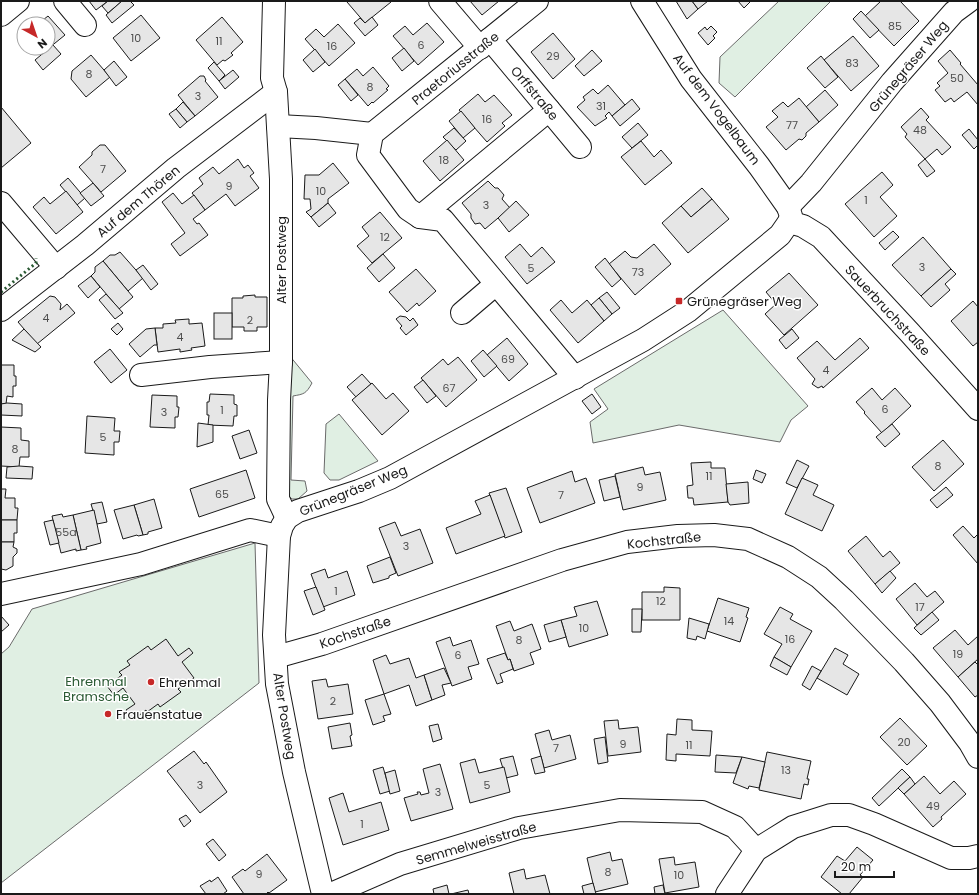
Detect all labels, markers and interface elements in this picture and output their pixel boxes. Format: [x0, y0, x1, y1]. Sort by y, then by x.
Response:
north arrow [16, 16, 56, 56]
street label: Grünegräser Weg [864, 16, 953, 116]
house number: 85 [888, 18, 902, 34]
street label: Praetoriusstraße [408, 27, 503, 110]
house number: 10 [131, 30, 141, 46]
house number: 11 [215, 33, 223, 49]
text: N [34, 35, 51, 52]
house number: 6 [418, 37, 425, 53]
house number: 16 [327, 38, 337, 54]
house number: 29 [546, 48, 560, 64]
street label: Auf dem Vogelbaum [668, 50, 765, 169]
house number: 83 [845, 55, 859, 71]
street label: Orffstraße [506, 62, 563, 125]
house number: 8 [86, 66, 93, 82]
house number: 50 [950, 70, 964, 86]
house number: 8 [367, 79, 374, 95]
house number: 3 [195, 88, 201, 104]
house number: 31 [596, 98, 606, 114]
house number: 16 [482, 111, 492, 127]
house number: 77 [786, 117, 798, 133]
house number: 48 [913, 122, 927, 138]
house number: 18 [439, 152, 449, 168]
street label: Auf dem Thören [93, 161, 184, 242]
house number: 7 [100, 161, 106, 177]
house number: 9 [226, 178, 233, 194]
house number: 10 [316, 183, 326, 199]
house number: 1 [864, 192, 868, 208]
house number: 3 [483, 197, 489, 213]
street label: Alter Postweg [272, 216, 291, 304]
house number: 12 [380, 229, 390, 245]
house number: 3 [919, 259, 925, 275]
house number: 5 [528, 260, 535, 276]
street label: Sauerbruchstraße [840, 261, 935, 360]
house number: 73 [632, 264, 644, 280]
place label: Grünegräser Weg [687, 292, 802, 311]
marker: Grünegräser Weg [674, 296, 684, 306]
house number: 4 [43, 310, 50, 326]
house number: 2 [247, 312, 253, 328]
house number: 4 [177, 329, 184, 345]
house number: 69 [501, 351, 515, 367]
house number: 4 [823, 362, 830, 378]
house number: 67 [443, 380, 456, 396]
house number: 6 [882, 401, 889, 417]
house number: 1 [220, 402, 224, 418]
house number: 3 [161, 404, 167, 420]
house number: 5 [100, 429, 107, 445]
house number: 8 [12, 441, 19, 457]
house number: 8 [935, 458, 942, 474]
street label: Grünegräser Weg [296, 460, 410, 521]
house number: 11 [705, 468, 713, 484]
house number: 9 [637, 479, 644, 495]
house number: 65 [215, 486, 229, 502]
house number: 7 [558, 487, 564, 503]
house number: 55a [55, 524, 77, 540]
street label: Kochstraße [626, 527, 702, 554]
house number: 3 [403, 538, 409, 554]
house number: 1 [334, 583, 338, 599]
house number: 12 [656, 593, 666, 609]
house number: 17 [915, 599, 925, 615]
street label: Kochstraße [317, 611, 393, 654]
house number: 14 [724, 613, 734, 629]
house number: 10 [579, 620, 589, 636]
house number: 16 [785, 631, 795, 647]
house number: 8 [516, 632, 523, 648]
house number: 19 [953, 646, 963, 662]
house number: 6 [455, 647, 462, 663]
street label: Alter Postweg [268, 671, 301, 761]
park label: Ehrenmal Bramsche [63, 672, 129, 706]
place label: Ehrenmal [159, 673, 221, 692]
marker: Ehrenmal [146, 677, 156, 687]
house number: 2 [330, 693, 336, 709]
place label: Frauenstatue [116, 705, 202, 724]
marker: Frauenstatue [103, 709, 113, 719]
house number: 20 [897, 734, 911, 750]
house number: 9 [620, 736, 627, 752]
house number: 11 [685, 737, 693, 753]
house number: 7 [553, 740, 559, 756]
house number: 13 [781, 762, 791, 778]
house number: 3 [197, 777, 203, 793]
house number: 5 [484, 777, 491, 793]
house number: 3 [435, 784, 441, 800]
house number: 49 [926, 798, 940, 814]
house number: 1 [360, 816, 364, 832]
street label: Semmelweisstraße [414, 817, 539, 870]
scale bar [835, 853, 894, 879]
text: 20 m [841, 858, 871, 875]
house number: 8 [605, 864, 612, 880]
house number: 9 [256, 866, 263, 882]
house number: 10 [674, 867, 684, 883]

